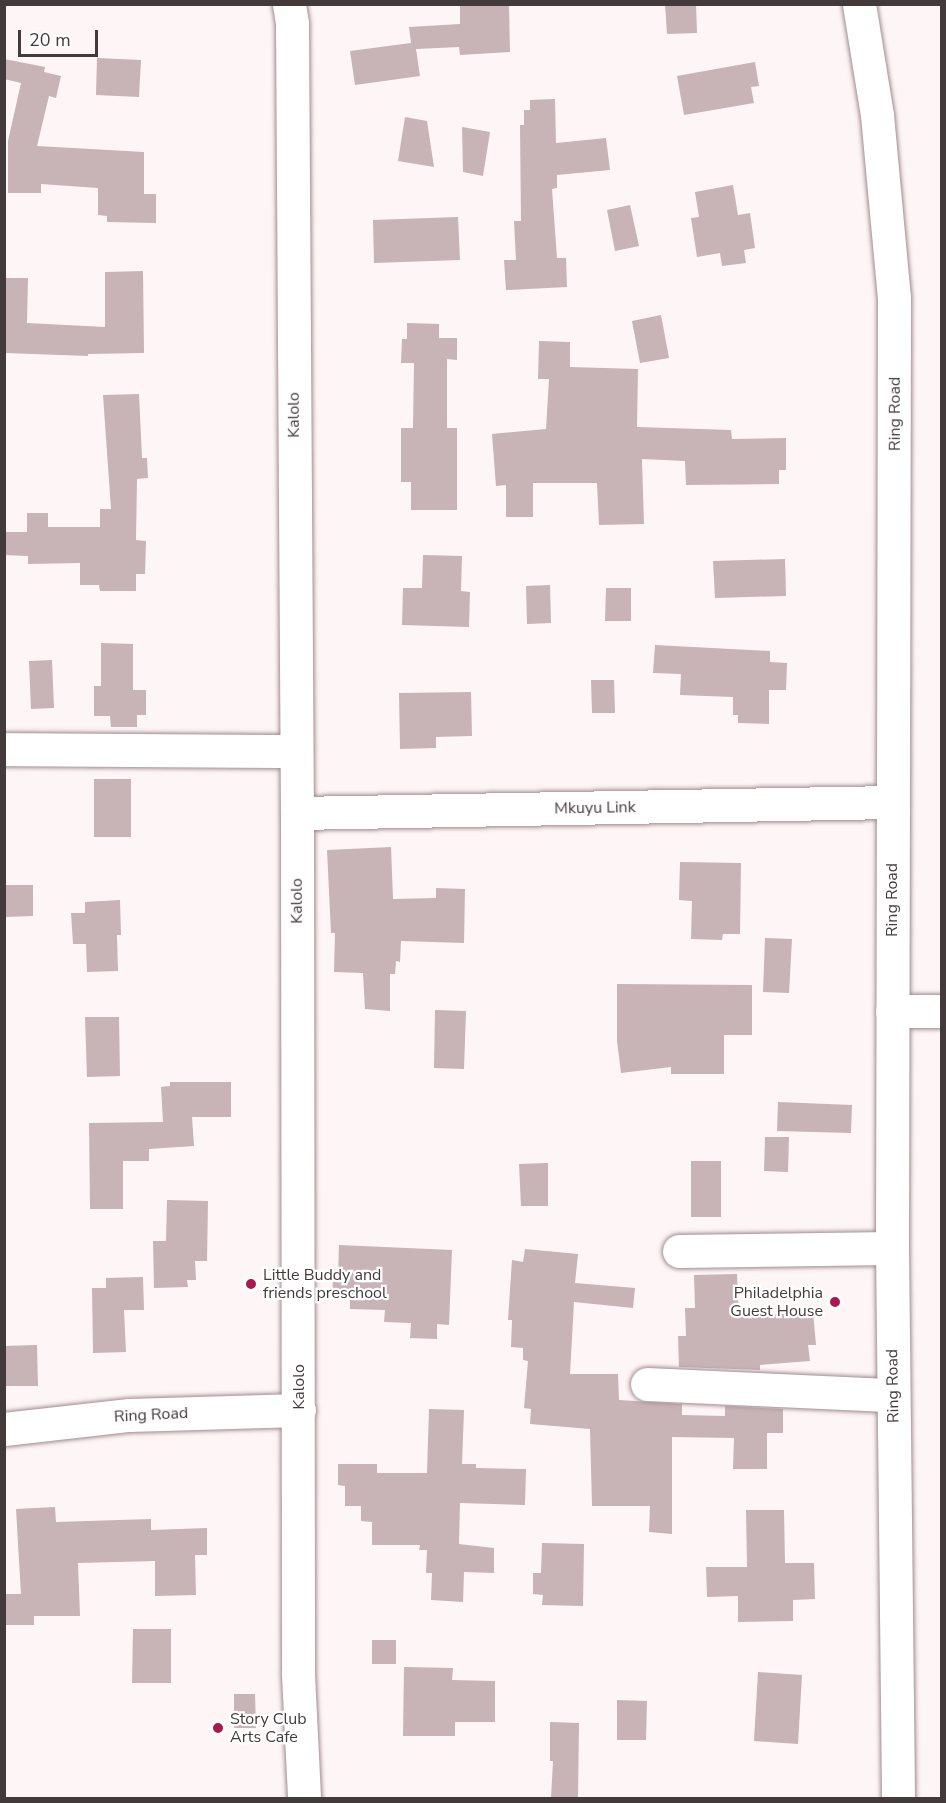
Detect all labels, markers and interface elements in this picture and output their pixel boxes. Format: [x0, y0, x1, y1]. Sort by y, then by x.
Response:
scale bar [21, 18, 100, 56]
text: 20 m [29, 28, 71, 52]
street label: Ring Road [885, 377, 905, 451]
street label: Kalolo [284, 392, 304, 438]
street label: Mkuyu Link [554, 798, 636, 818]
street label: Ring Road [882, 863, 902, 937]
street label: Kalolo [287, 878, 307, 924]
place label: Little Buddy and friends preschool [263, 1265, 387, 1303]
marker: Little Buddy and friends preschool [244, 1277, 258, 1291]
place label: Philadelphia Guest House [730, 1283, 823, 1321]
marker: Philadelphia Guest House [828, 1295, 842, 1309]
street label: Ring Road [883, 1349, 903, 1423]
street label: Kalolo [289, 1364, 309, 1410]
street label: Ring Road [113, 1403, 189, 1427]
place label: Story Club Arts Cafe [230, 1709, 307, 1747]
marker: Story Club Arts Cafe [211, 1721, 225, 1735]

